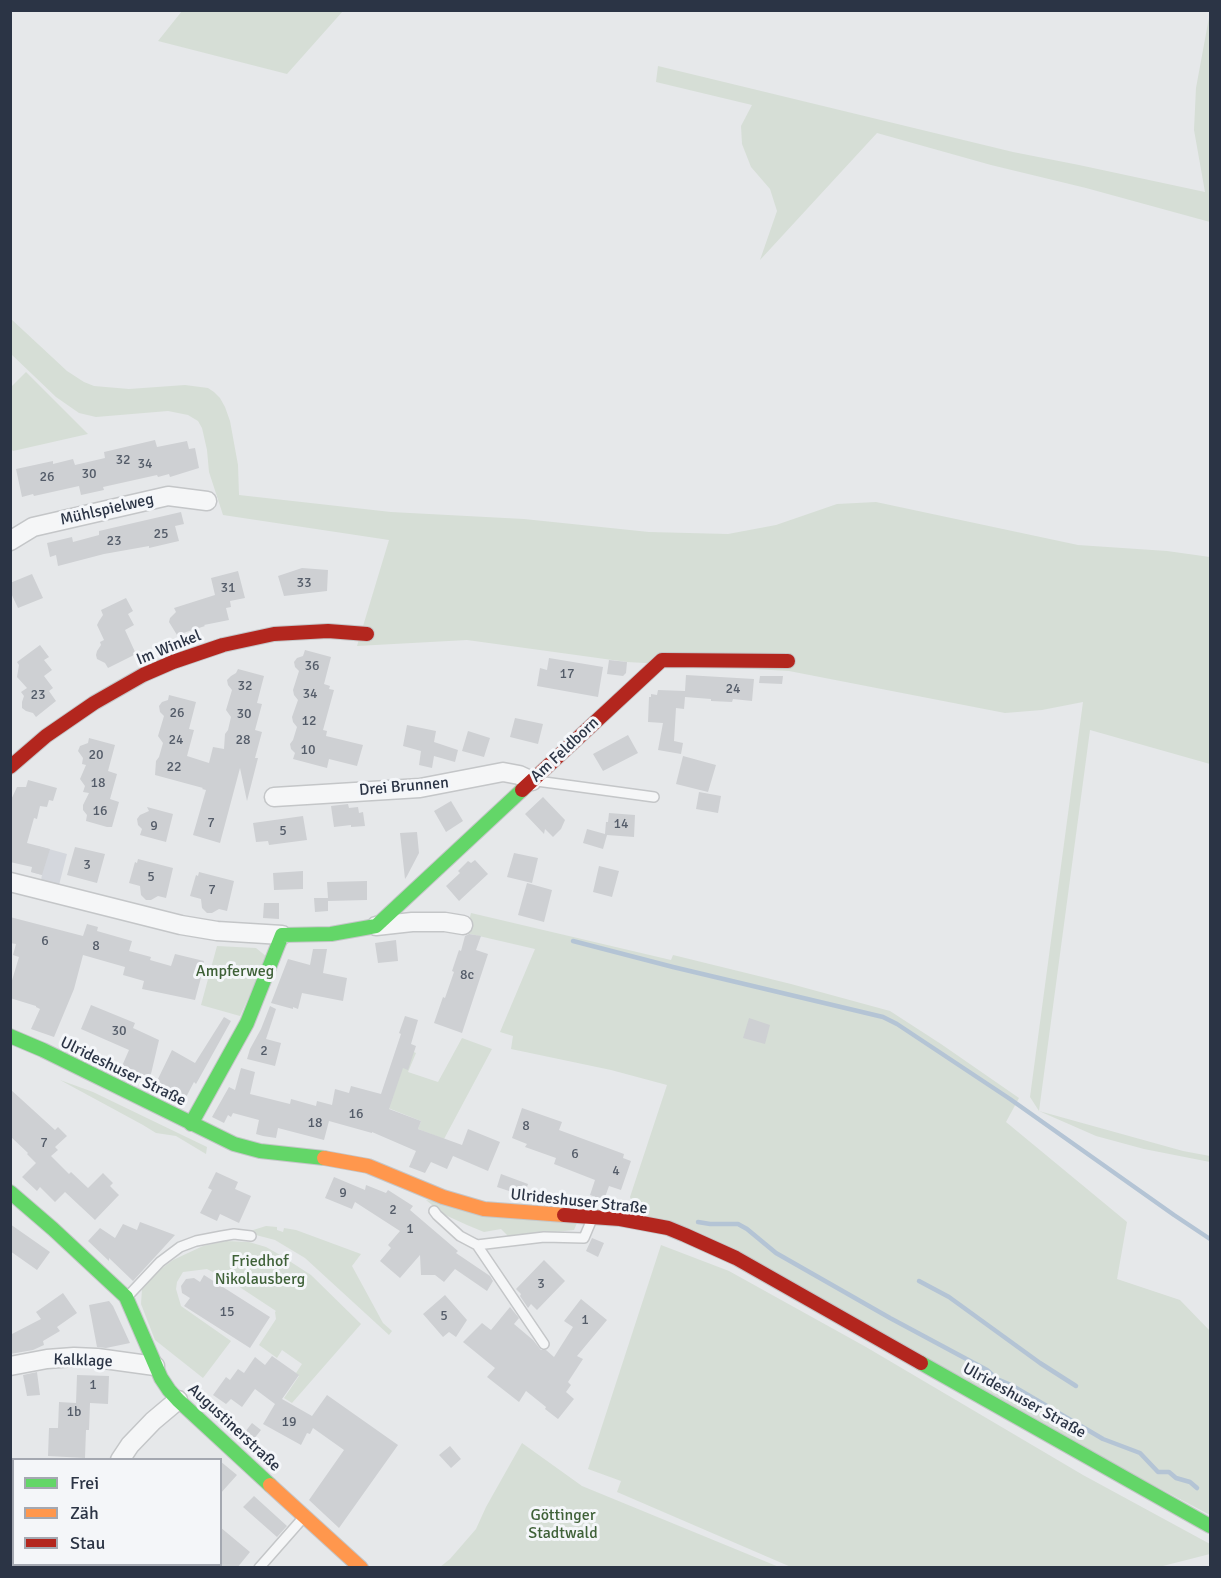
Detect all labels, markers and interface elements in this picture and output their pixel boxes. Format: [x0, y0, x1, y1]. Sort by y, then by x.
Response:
house number: 32 [115, 452, 131, 468]
house number: 34 [137, 456, 153, 472]
house number: 30 [81, 466, 97, 482]
house number: 26 [39, 469, 55, 485]
street label: Mühlspielweg [58, 490, 156, 530]
house number: 25 [153, 526, 169, 542]
house number: 23 [106, 533, 122, 549]
house number: 33 [296, 575, 312, 591]
house number: 31 [220, 580, 236, 596]
street label: Im Winkel [134, 626, 204, 670]
house number: 36 [304, 658, 320, 674]
house number: 17 [559, 666, 575, 682]
house number: 32 [237, 678, 253, 694]
house number: 24 [725, 681, 741, 697]
house number: 34 [302, 686, 318, 702]
house number: 23 [30, 687, 46, 703]
house number: 26 [169, 705, 185, 721]
house number: 30 [236, 706, 252, 722]
house number: 12 [301, 713, 317, 729]
street label: Am Feldborn [527, 714, 603, 786]
house number: 24 [168, 732, 184, 748]
house number: 28 [235, 732, 251, 748]
house number: 10 [300, 742, 316, 758]
house number: 20 [88, 747, 104, 763]
house number: 22 [166, 759, 182, 775]
street label: Drei Brunnen [358, 774, 450, 800]
house number: 18 [90, 775, 106, 791]
house number: 16 [92, 803, 108, 819]
house number: 7 [207, 815, 215, 831]
house number: 14 [613, 816, 629, 832]
house number: 9 [150, 818, 158, 834]
house number: 5 [279, 823, 287, 839]
house number: 3 [83, 857, 91, 873]
house number: 5 [147, 869, 155, 885]
house number: 7 [208, 882, 216, 898]
house number: 6 [41, 933, 49, 949]
house number: 8 [92, 938, 100, 954]
park label: Ampferweg [196, 962, 274, 982]
house number: 8c [460, 967, 474, 983]
house number: 30 [111, 1023, 127, 1039]
street label: Ulrideshuser Straße [57, 1033, 189, 1111]
house number: 2 [260, 1043, 268, 1059]
house number: 16 [348, 1106, 364, 1122]
house number: 18 [307, 1115, 323, 1131]
house number: 8 [522, 1118, 530, 1134]
house number: 7 [40, 1135, 48, 1151]
house number: 6 [571, 1146, 579, 1162]
house number: 4 [612, 1163, 620, 1179]
house number: 9 [339, 1185, 347, 1201]
street label: Ulrideshuser Straße [510, 1185, 648, 1219]
house number: 2 [389, 1202, 397, 1218]
house number: 1 [406, 1221, 414, 1237]
park label: Friedhof Nikolausberg [215, 1252, 305, 1290]
house number: 3 [537, 1276, 545, 1292]
house number: 15 [219, 1304, 235, 1320]
house number: 5 [440, 1308, 448, 1324]
house number: 1 [581, 1312, 589, 1328]
street label: Kalklage [53, 1350, 113, 1372]
street label: Ulrideshuser Straße [959, 1359, 1089, 1443]
house number: 1 [89, 1377, 97, 1393]
street label: Augustinerstraße [184, 1380, 284, 1476]
house number: 1b [67, 1404, 81, 1420]
house number: 19 [281, 1414, 297, 1430]
legend [12, 1458, 222, 1566]
text: Frei [70, 1472, 99, 1494]
text: Zäh [70, 1502, 99, 1524]
park label: Göttinger Stadtwald [528, 1506, 598, 1544]
text: Stau [70, 1532, 105, 1554]

